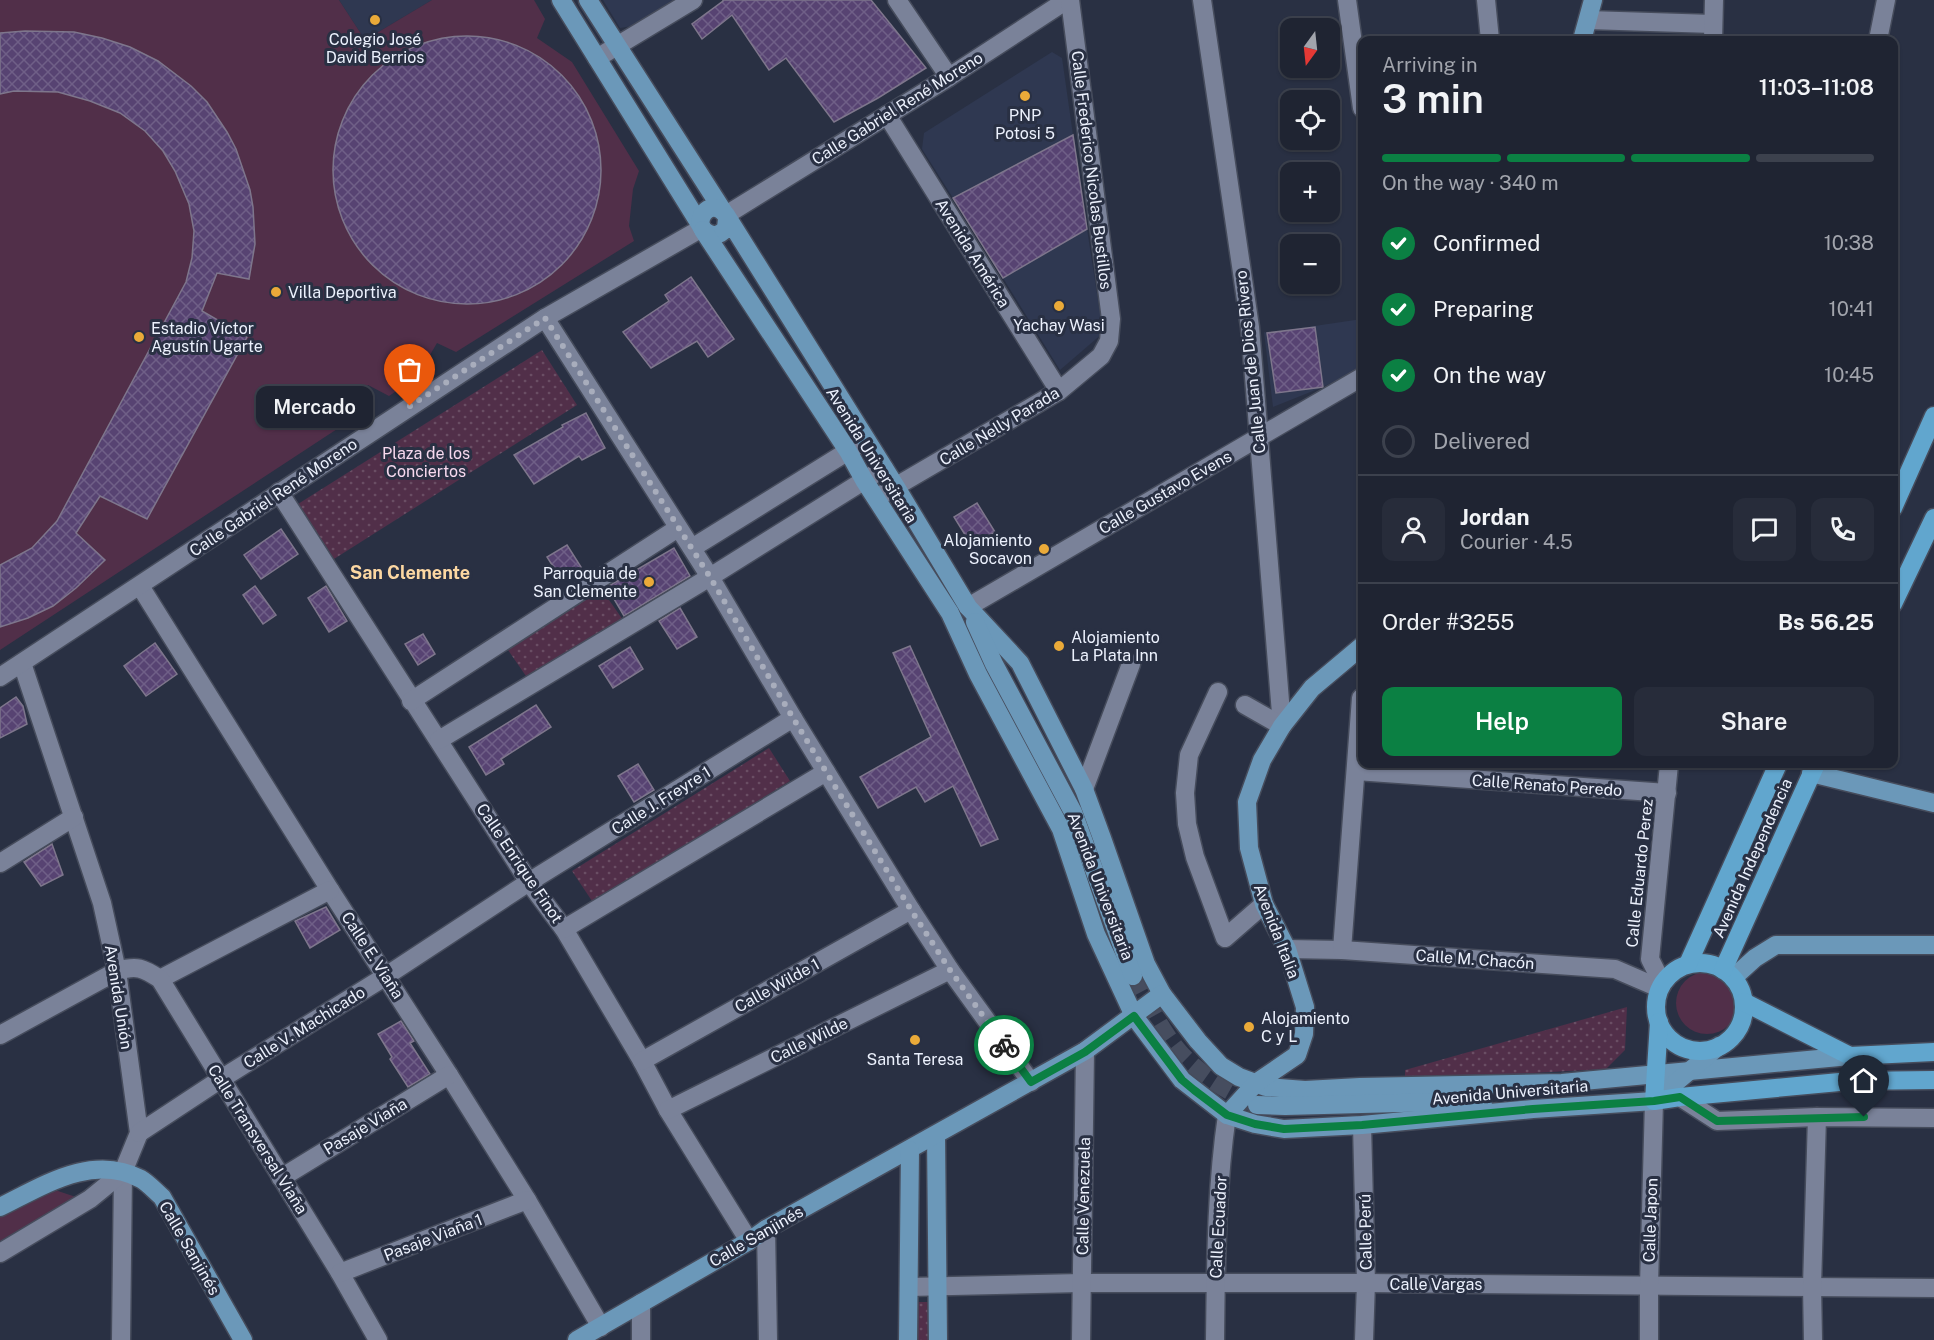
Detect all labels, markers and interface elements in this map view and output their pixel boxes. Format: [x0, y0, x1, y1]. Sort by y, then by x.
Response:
marker: Colegio José David Berrios [368, 13, 382, 27]
north arrow [1280, 18, 1340, 78]
map controls [1280, 18, 1340, 294]
place label: Colegio José David Berrios [326, 30, 424, 67]
street label: Calle Gabriel René Moreno [808, 48, 986, 169]
street label: Calle Frederico Nicolas Bustillos [1067, 50, 1116, 290]
text: Arriving in [1382, 53, 1477, 77]
text: 11:03–11:08 [1759, 74, 1874, 100]
text: 3 min [1382, 76, 1484, 122]
marker: PNP Potosi 5 [1018, 89, 1032, 103]
button: locate [1280, 90, 1340, 150]
place label: PNP Potosi 5 [995, 106, 1055, 143]
button: + [1280, 162, 1340, 222]
text: On the way · 340 m [1382, 171, 1559, 195]
street label: Avenida América [931, 195, 1014, 311]
icon: check [1382, 227, 1415, 260]
text: Confirmed [1433, 230, 1540, 256]
text: 10:38 [1824, 231, 1874, 255]
button: − [1280, 234, 1340, 294]
street label: Calle Juan de Dios Rivero [1231, 269, 1270, 454]
place label: Villa Deportiva [288, 283, 397, 302]
marker: Villa Deportiva [269, 285, 283, 299]
icon: check [1382, 293, 1415, 326]
text: Preparing [1433, 296, 1534, 322]
text: 10:41 [1829, 297, 1874, 321]
marker: Yachay Wasi [1052, 299, 1066, 313]
place label: Yachay Wasi [1013, 316, 1105, 335]
place label: Estadio Víctor Agustín Ugarte [151, 319, 263, 356]
marker: Estadio Víctor Agustín Ugarte [132, 330, 146, 344]
pin [384, 344, 435, 406]
icon: bag [393, 353, 426, 386]
icon: check [1382, 359, 1415, 392]
text: On the way [1433, 362, 1546, 388]
text: 10:45 [1824, 363, 1874, 387]
street label: Calle Nelly Parada [936, 383, 1063, 470]
street label: Avenida Universitaria [822, 384, 921, 527]
callout: Mercado [257, 385, 374, 427]
text: Mercado [273, 395, 356, 419]
text: Delivered [1433, 428, 1530, 454]
street label: Calle Gabriel René Moreno [186, 434, 361, 561]
park label: Plaza de los Conciertos [382, 444, 470, 481]
street label: Calle Gustavo Evens [1096, 447, 1235, 538]
button: person [1382, 498, 1445, 561]
button: chat [1733, 498, 1796, 561]
button: phone [1811, 498, 1874, 561]
text: Jordan [1460, 504, 1529, 530]
text: Courier · 4.5 [1460, 530, 1573, 554]
place label: Alojamiento Socavon [943, 531, 1032, 568]
marker: Alojamiento Socavon [1037, 542, 1051, 556]
district label: San Clemente [350, 562, 470, 583]
place label: Parroquia de San Clemente [533, 564, 637, 601]
marker: Parroquia de San Clemente [642, 575, 656, 589]
text: Order #3255 [1382, 609, 1514, 635]
text: Bs 56.25 [1778, 609, 1874, 635]
place label: Alojamiento La Plata Inn [1071, 628, 1160, 665]
marker: Alojamiento La Plata Inn [1052, 639, 1066, 653]
button: Help [1382, 687, 1622, 756]
button: Share [1634, 687, 1874, 756]
street label: Calle J. Freyre 1 [608, 762, 714, 839]
street label: Calle Renato Peredo [1471, 771, 1623, 800]
street label: Avenida Independencia [1709, 776, 1796, 941]
street label: Calle Eduardo Perez [1622, 797, 1657, 948]
street label: Calle Enrique Finot [473, 800, 567, 927]
street label: Avenida Universitaria [1064, 810, 1137, 963]
street label: Avenida Italia [1250, 881, 1303, 981]
street label: Calle E. Viaña [337, 908, 408, 1002]
street label: Avenida Unión [101, 943, 136, 1051]
street label: Calle M. Chacón [1415, 946, 1535, 973]
street label: Calle Wilde 1 [732, 954, 823, 1017]
street label: Calle V. Machicado [240, 982, 368, 1072]
place label: Alojamiento C y L [1261, 1009, 1350, 1046]
street label: Calle Wilde [767, 1014, 851, 1067]
courier [974, 1015, 1034, 1075]
marker: Alojamiento C y L [1242, 1020, 1256, 1034]
icon: bike [988, 1029, 1021, 1062]
marker: Santa Teresa [908, 1033, 922, 1047]
place label: Santa Teresa [867, 1050, 963, 1069]
pin [1838, 1055, 1889, 1117]
street label: Calle Transversal Viaña [204, 1061, 311, 1218]
icon: home [1847, 1064, 1880, 1097]
street label: Avenida Universitaria [1431, 1076, 1589, 1109]
street label: Pasaje Viaña [320, 1094, 410, 1159]
street label: Calle Venezuela [1073, 1137, 1094, 1255]
street label: Calle Ecuador [1206, 1175, 1231, 1279]
street label: Calle Japon [1640, 1177, 1661, 1263]
street label: Calle Perú [1355, 1194, 1376, 1270]
street label: Calle Sanjinés [155, 1198, 224, 1299]
street label: Calle Sanjinés [706, 1202, 807, 1271]
street label: Pasaje Viaña 1 [381, 1210, 485, 1265]
street label: Calle Vargas [1390, 1275, 1482, 1294]

